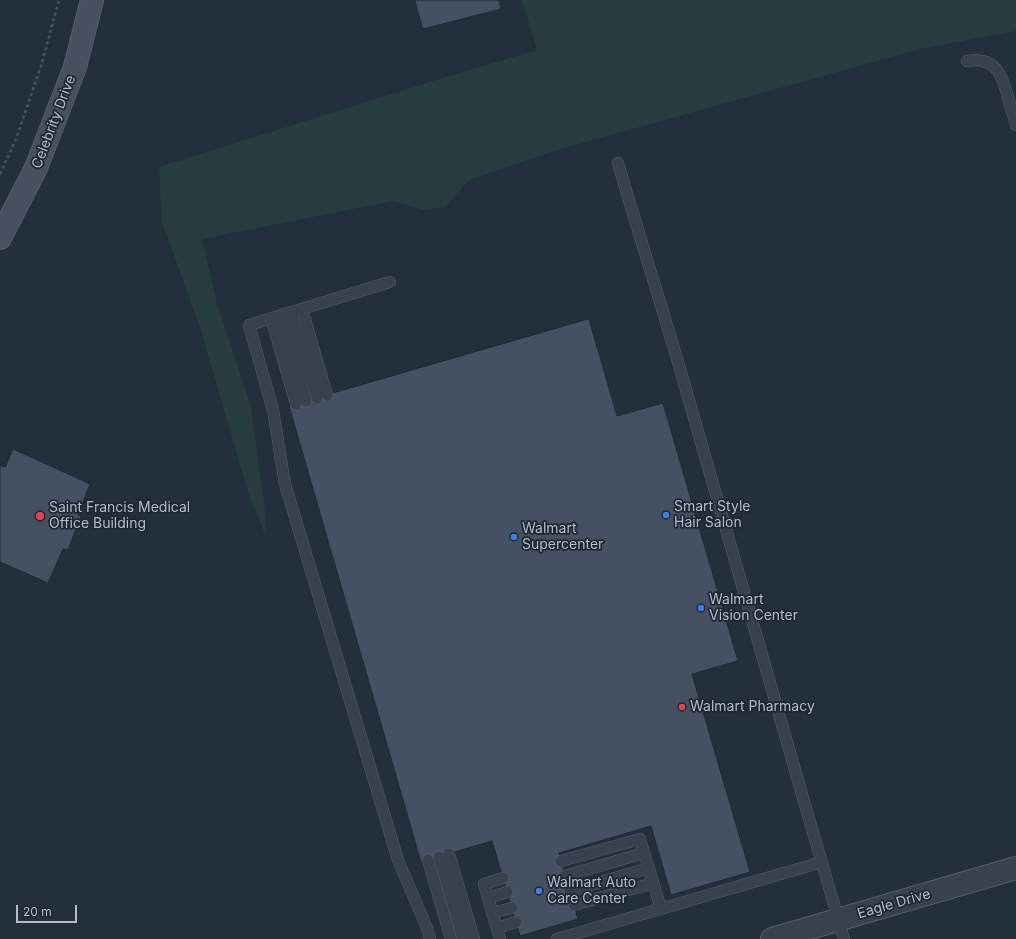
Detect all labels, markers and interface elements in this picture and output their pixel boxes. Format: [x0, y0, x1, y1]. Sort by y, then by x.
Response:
street label: Celebrity Drive [28, 73, 80, 171]
place label: Smart Style Hair Salon [674, 499, 750, 532]
place label: Saint Francis Medical Office Building [49, 500, 190, 532]
marker: Saint Francis Medical Office Building [34, 510, 46, 522]
marker: Smart Style Hair Salon [661, 510, 671, 520]
place label: Walmart Supercenter [522, 521, 603, 554]
marker: Walmart Supercenter [509, 532, 519, 542]
place label: Walmart Vision Center [709, 592, 798, 624]
marker: Walmart Vision Center [696, 603, 706, 613]
place label: Walmart Pharmacy [690, 699, 815, 715]
marker: Walmart Pharmacy [677, 702, 687, 712]
place label: Walmart Auto Care Center [547, 875, 636, 908]
marker: Walmart Auto Care Center [534, 886, 544, 896]
street label: Eagle Drive [856, 886, 932, 922]
scale bar [18, 897, 79, 923]
text: 20 m [23, 904, 52, 919]

